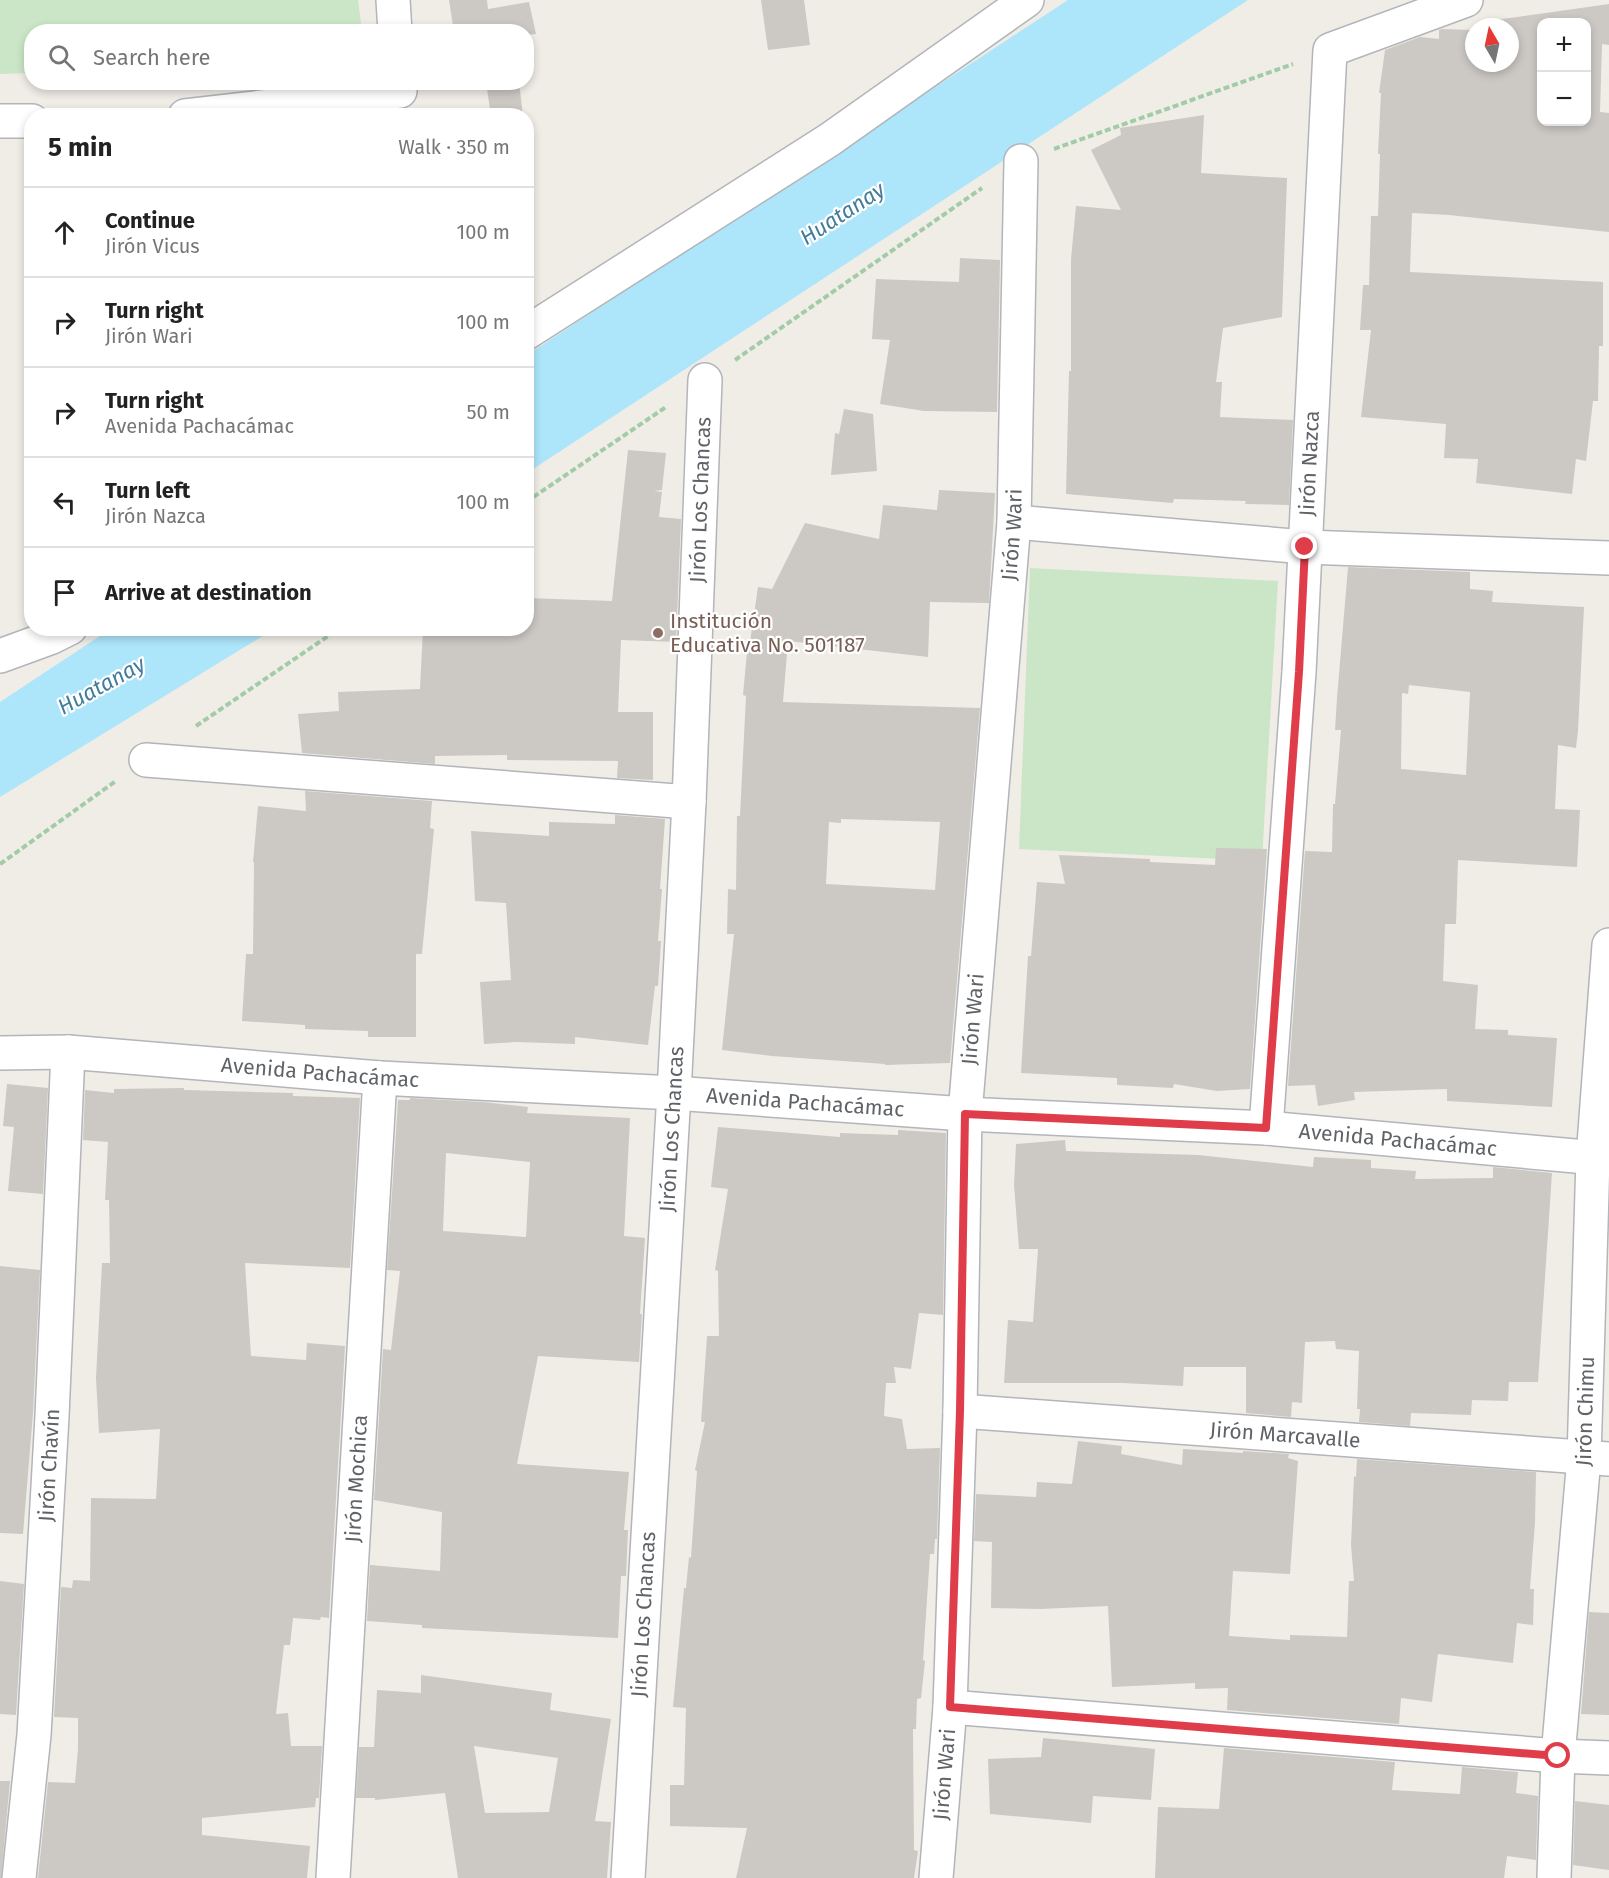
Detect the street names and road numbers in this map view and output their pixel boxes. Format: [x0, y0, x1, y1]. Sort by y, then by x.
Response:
street label: Jirón Nazca [1294, 410, 1325, 517]
street label: Jirón Los Chancas [684, 416, 717, 583]
street label: Jirón Wari [996, 488, 1028, 582]
street label: Jirón Wari [956, 972, 990, 1066]
street label: Jirón Los Chancas [654, 1046, 689, 1213]
street label: Avenida Pachacámac [220, 1052, 420, 1093]
street label: Avenida Pachacámac [705, 1082, 905, 1123]
street label: Avenida Pachacámac [1298, 1118, 1498, 1162]
street label: Jirón Chimu [1570, 1356, 1600, 1467]
street label: Jirón Chavín [33, 1408, 65, 1523]
street label: Jirón Mochica [340, 1414, 373, 1543]
street label: Jirón Marcavalle [1209, 1417, 1361, 1454]
street label: Jirón Los Chancas [626, 1531, 661, 1698]
street label: Jirón Wari [928, 1727, 961, 1821]

